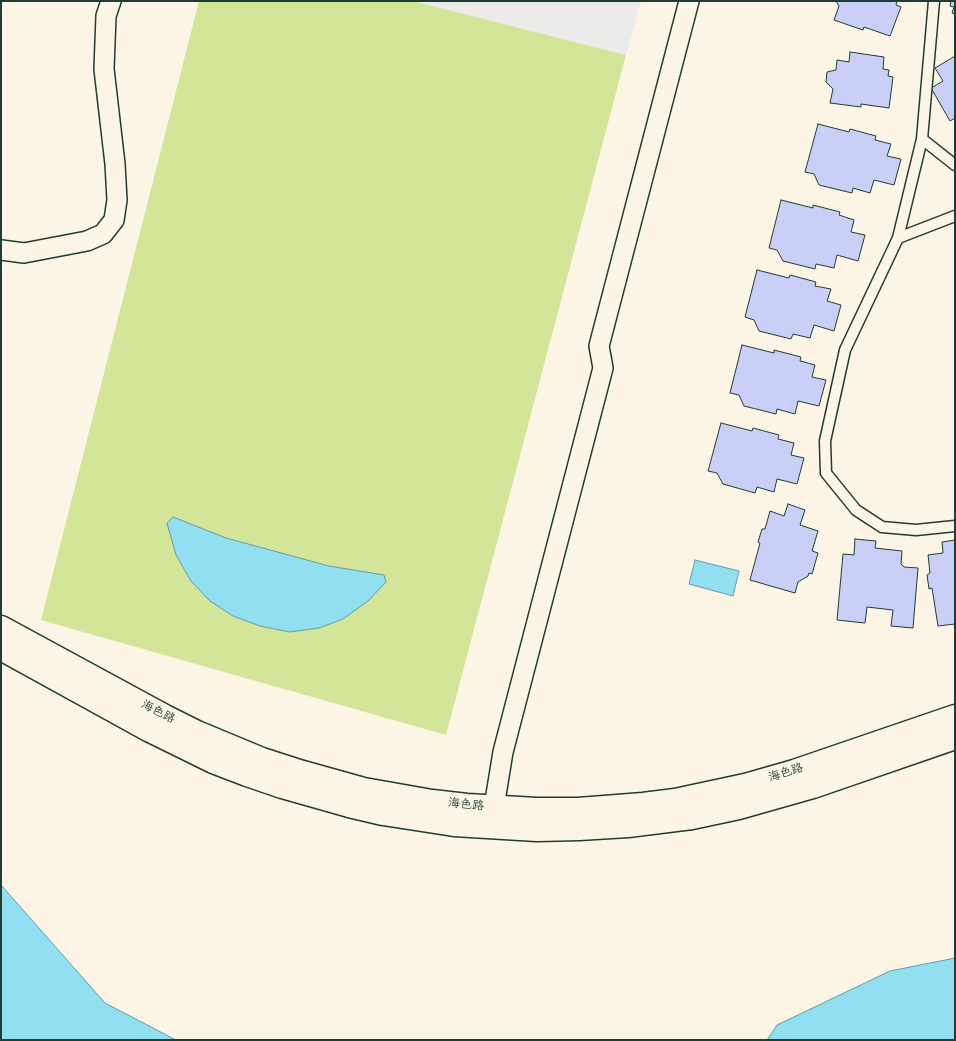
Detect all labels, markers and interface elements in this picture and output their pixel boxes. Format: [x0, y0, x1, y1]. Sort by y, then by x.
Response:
street label: 海色路 [139, 697, 177, 727]
street label: 海色路 [767, 761, 805, 785]
street label: 海色路 [447, 796, 485, 814]

